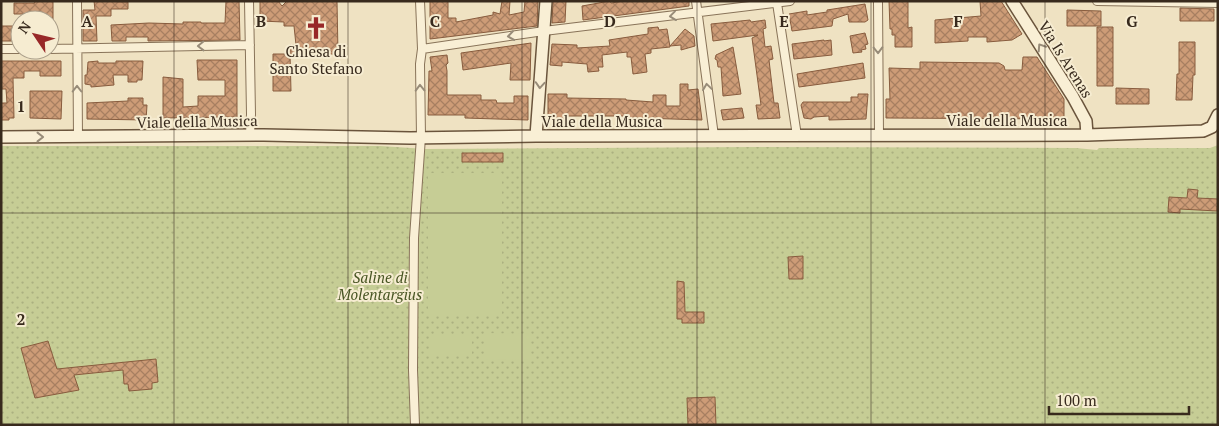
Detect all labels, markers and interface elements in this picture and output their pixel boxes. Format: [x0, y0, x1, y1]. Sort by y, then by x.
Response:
north arrow [10, 10, 60, 60]
text: A [81, 10, 93, 32]
text: B [256, 10, 266, 32]
text: C [430, 10, 440, 32]
text: D [604, 10, 616, 32]
one-way arrow [668, 10, 676, 21]
text: E [779, 10, 789, 32]
text: F [953, 10, 963, 32]
text: G [1126, 10, 1138, 32]
church icon: Chiesa di Santo Stefano [303, 15, 329, 41]
text: N [13, 17, 35, 37]
street label: Via Is Arenas [1034, 17, 1098, 101]
one-way arrow [507, 30, 515, 41]
one-way arrow [197, 41, 204, 51]
place label: Chiesa di Santo Stefano [269, 41, 363, 78]
one-way arrow [1038, 43, 1047, 52]
one-way arrow [873, 46, 883, 54]
one-way arrow [534, 81, 545, 89]
one-way arrow [703, 83, 713, 92]
one-way arrow [72, 84, 83, 92]
one-way arrow [415, 84, 426, 92]
text: 1 [16, 95, 26, 117]
street label: Viale della Musica [136, 110, 258, 132]
street label: Viale della Musica [946, 110, 1068, 130]
street label: Viale della Musica [541, 111, 663, 131]
one-way arrow [36, 132, 44, 142]
park label: Saline di Molentargius [337, 267, 422, 304]
text: 2 [16, 308, 26, 330]
scale bar [1049, 384, 1189, 416]
text: 100 m [1056, 390, 1097, 410]

